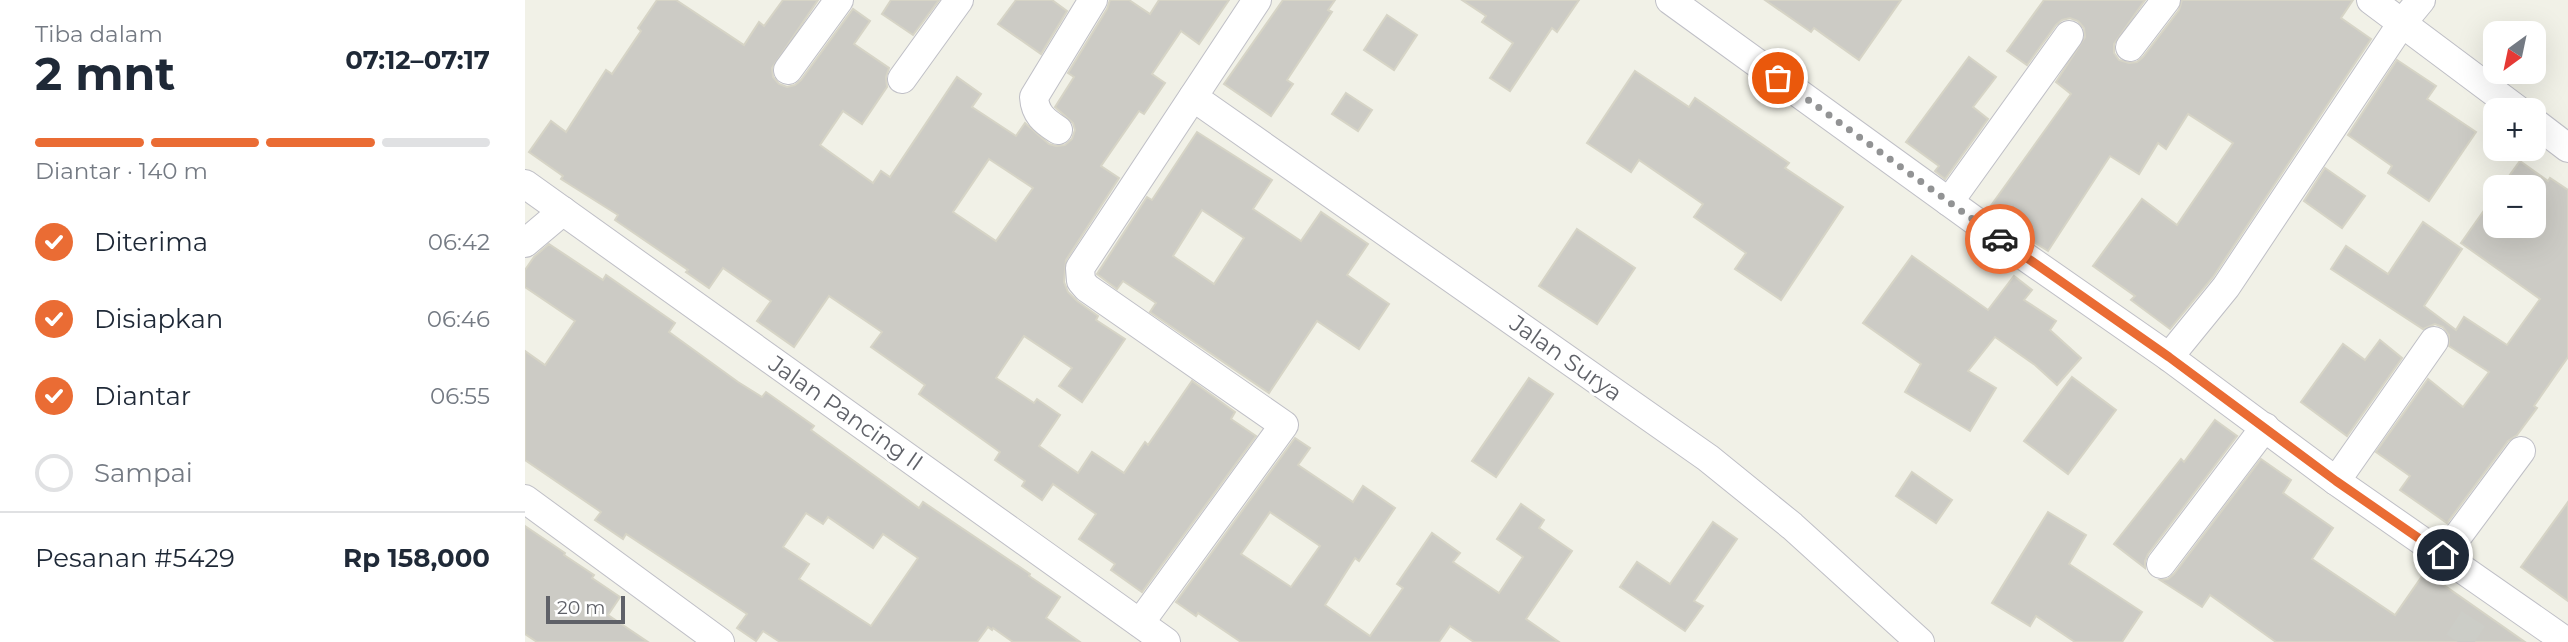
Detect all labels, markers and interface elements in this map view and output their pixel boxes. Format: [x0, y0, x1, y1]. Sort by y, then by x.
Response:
text: Tiba dalam [35, 20, 163, 48]
north arrow [2483, 21, 2546, 84]
map controls [2483, 21, 2546, 238]
text: 07:12–07:17 [345, 44, 490, 76]
text: 2 mnt [35, 45, 175, 102]
pin [1748, 48, 1808, 108]
icon: bag [1759, 59, 1797, 97]
button: + [2483, 98, 2546, 161]
text: Diantar · 140 m [35, 157, 208, 185]
button: − [2483, 175, 2546, 238]
courier [1965, 204, 2035, 274]
icon: car [1981, 220, 2019, 258]
icon: check [35, 223, 73, 261]
text: Diterima [94, 226, 208, 258]
text: 06:42 [428, 228, 490, 256]
icon: check [35, 300, 73, 338]
text: Disiapkan [94, 303, 223, 335]
text: 06:46 [427, 305, 490, 333]
street label: Jalan Surya [1504, 308, 1628, 407]
street label: Jalan Pancing II [763, 349, 929, 477]
icon: check [35, 377, 73, 415]
text: Diantar [94, 380, 191, 412]
text: 06:55 [430, 382, 490, 410]
text: Sampai [94, 457, 193, 489]
pin [2413, 525, 2473, 585]
icon: home [2424, 536, 2462, 574]
text: Pesanan #5429 [35, 542, 235, 574]
text: Rp 158,000 [343, 542, 490, 574]
scale bar [546, 593, 625, 625]
text: 20 m [557, 596, 605, 619]

